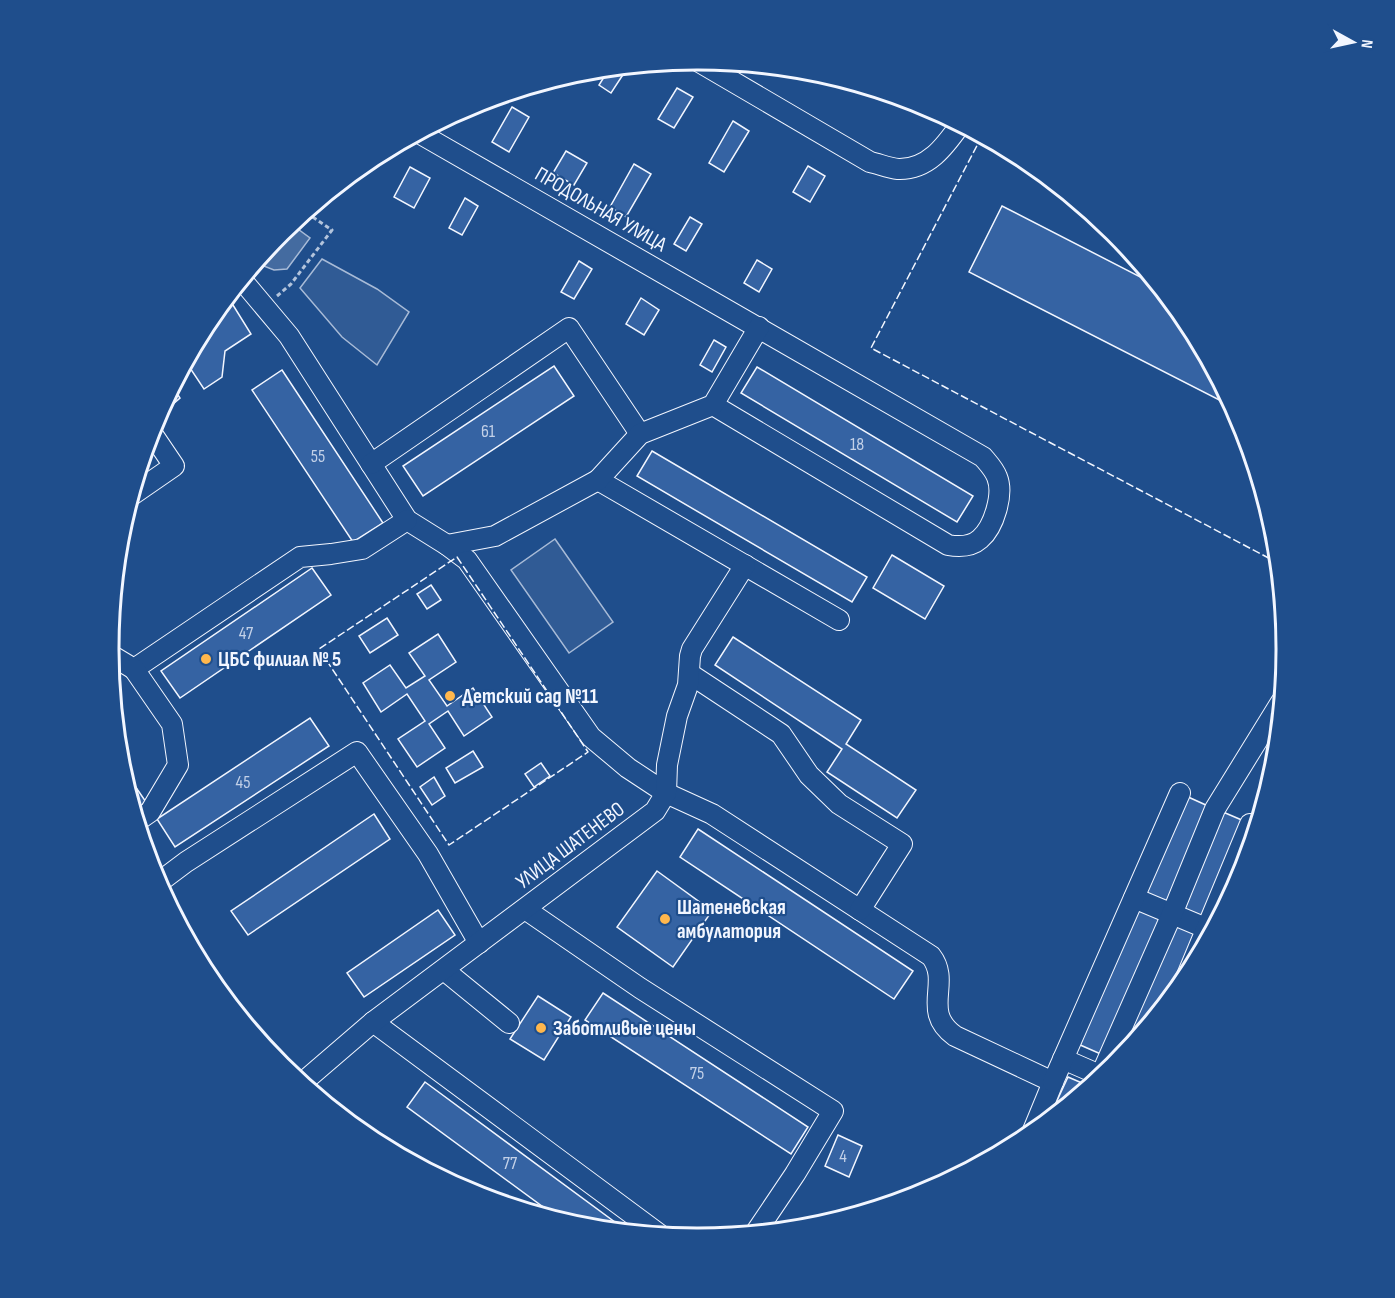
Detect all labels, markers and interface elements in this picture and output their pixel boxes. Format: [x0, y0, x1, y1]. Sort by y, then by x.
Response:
north arrow [1323, 12, 1383, 72]
text: N [1356, 38, 1376, 49]
street label: ПРОДОЛЬНАЯ УЛИЦА [530, 162, 672, 258]
house number: 61 [481, 421, 496, 442]
house number: 18 [850, 434, 864, 455]
house number: 55 [311, 446, 325, 467]
house number: 47 [239, 623, 254, 644]
place label: ЦБС филиал № 5 [218, 647, 341, 672]
marker: ЦБС филиал № 5 [199, 652, 213, 666]
place label: Детский сад №11 [462, 684, 598, 709]
marker: Детский сад №11 [443, 689, 457, 703]
house number: 45 [236, 772, 250, 793]
street label: УЛИЦА ШАТЕНЕВО [511, 796, 629, 894]
place label: Шатеневская амбулатория [677, 895, 786, 944]
marker: Шатеневская амбулатория [658, 912, 672, 926]
place label: Заботливые цены [553, 1016, 696, 1041]
marker: Заботливые цены [534, 1021, 548, 1035]
house number: 75 [690, 1063, 704, 1084]
house number: 4 [839, 1146, 847, 1167]
house number: 77 [503, 1153, 518, 1174]

